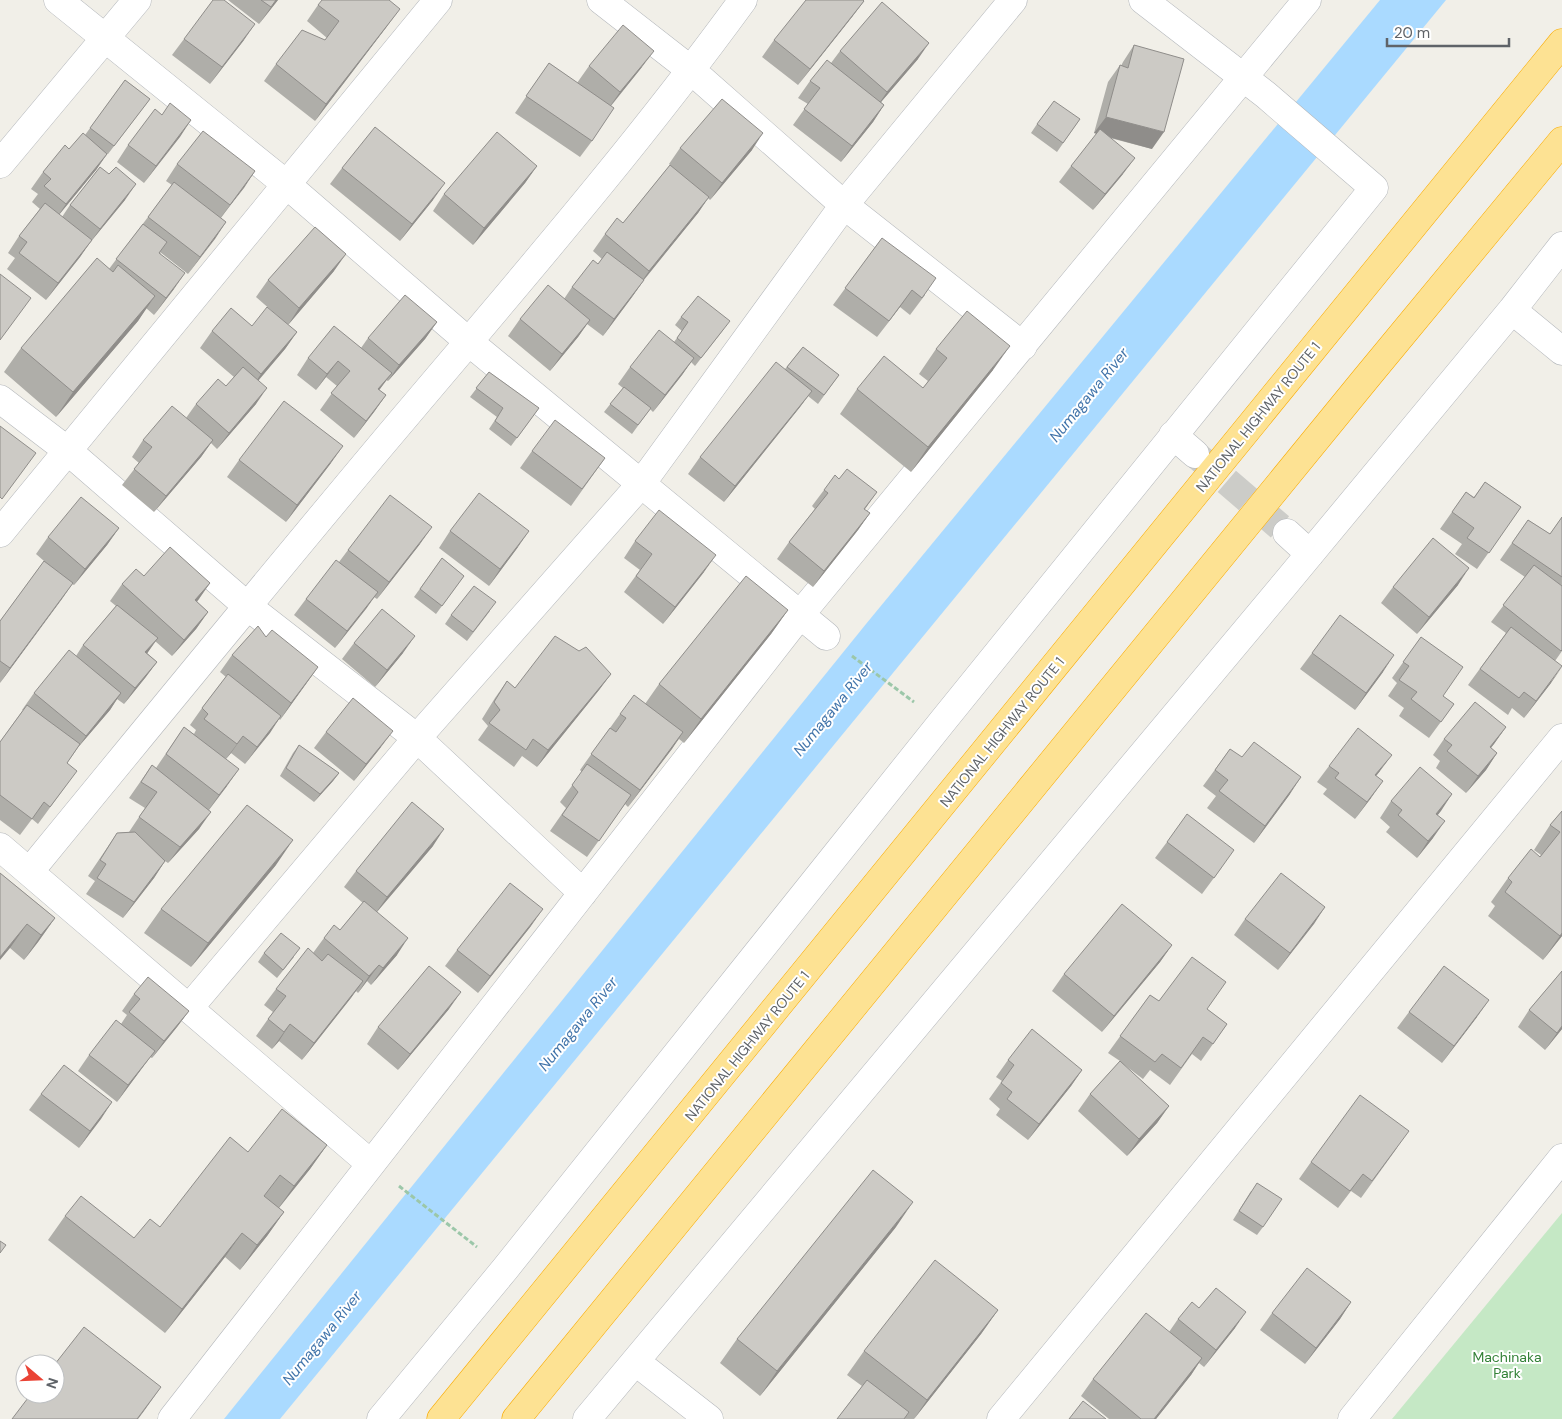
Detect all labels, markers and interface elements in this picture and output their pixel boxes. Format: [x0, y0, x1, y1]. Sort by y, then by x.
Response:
scale bar [1387, 15, 1510, 47]
text: 20 m [1394, 23, 1430, 43]
street label: NATIONAL HIGHWAY ROUTE 1 [1192, 338, 1324, 496]
water label: Numagawa River [1045, 343, 1133, 446]
street label: NATIONAL HIGHWAY ROUTE 1 [936, 653, 1068, 811]
water label: Numagawa River [789, 657, 877, 760]
street label: NATIONAL HIGHWAY ROUTE 1 [681, 967, 813, 1125]
water label: Numagawa River [534, 972, 622, 1075]
water label: Numagawa River [278, 1286, 366, 1389]
park label: Machinaka Park [1472, 1348, 1542, 1382]
north arrow [15, 1354, 65, 1404]
text: N [42, 1375, 62, 1391]

